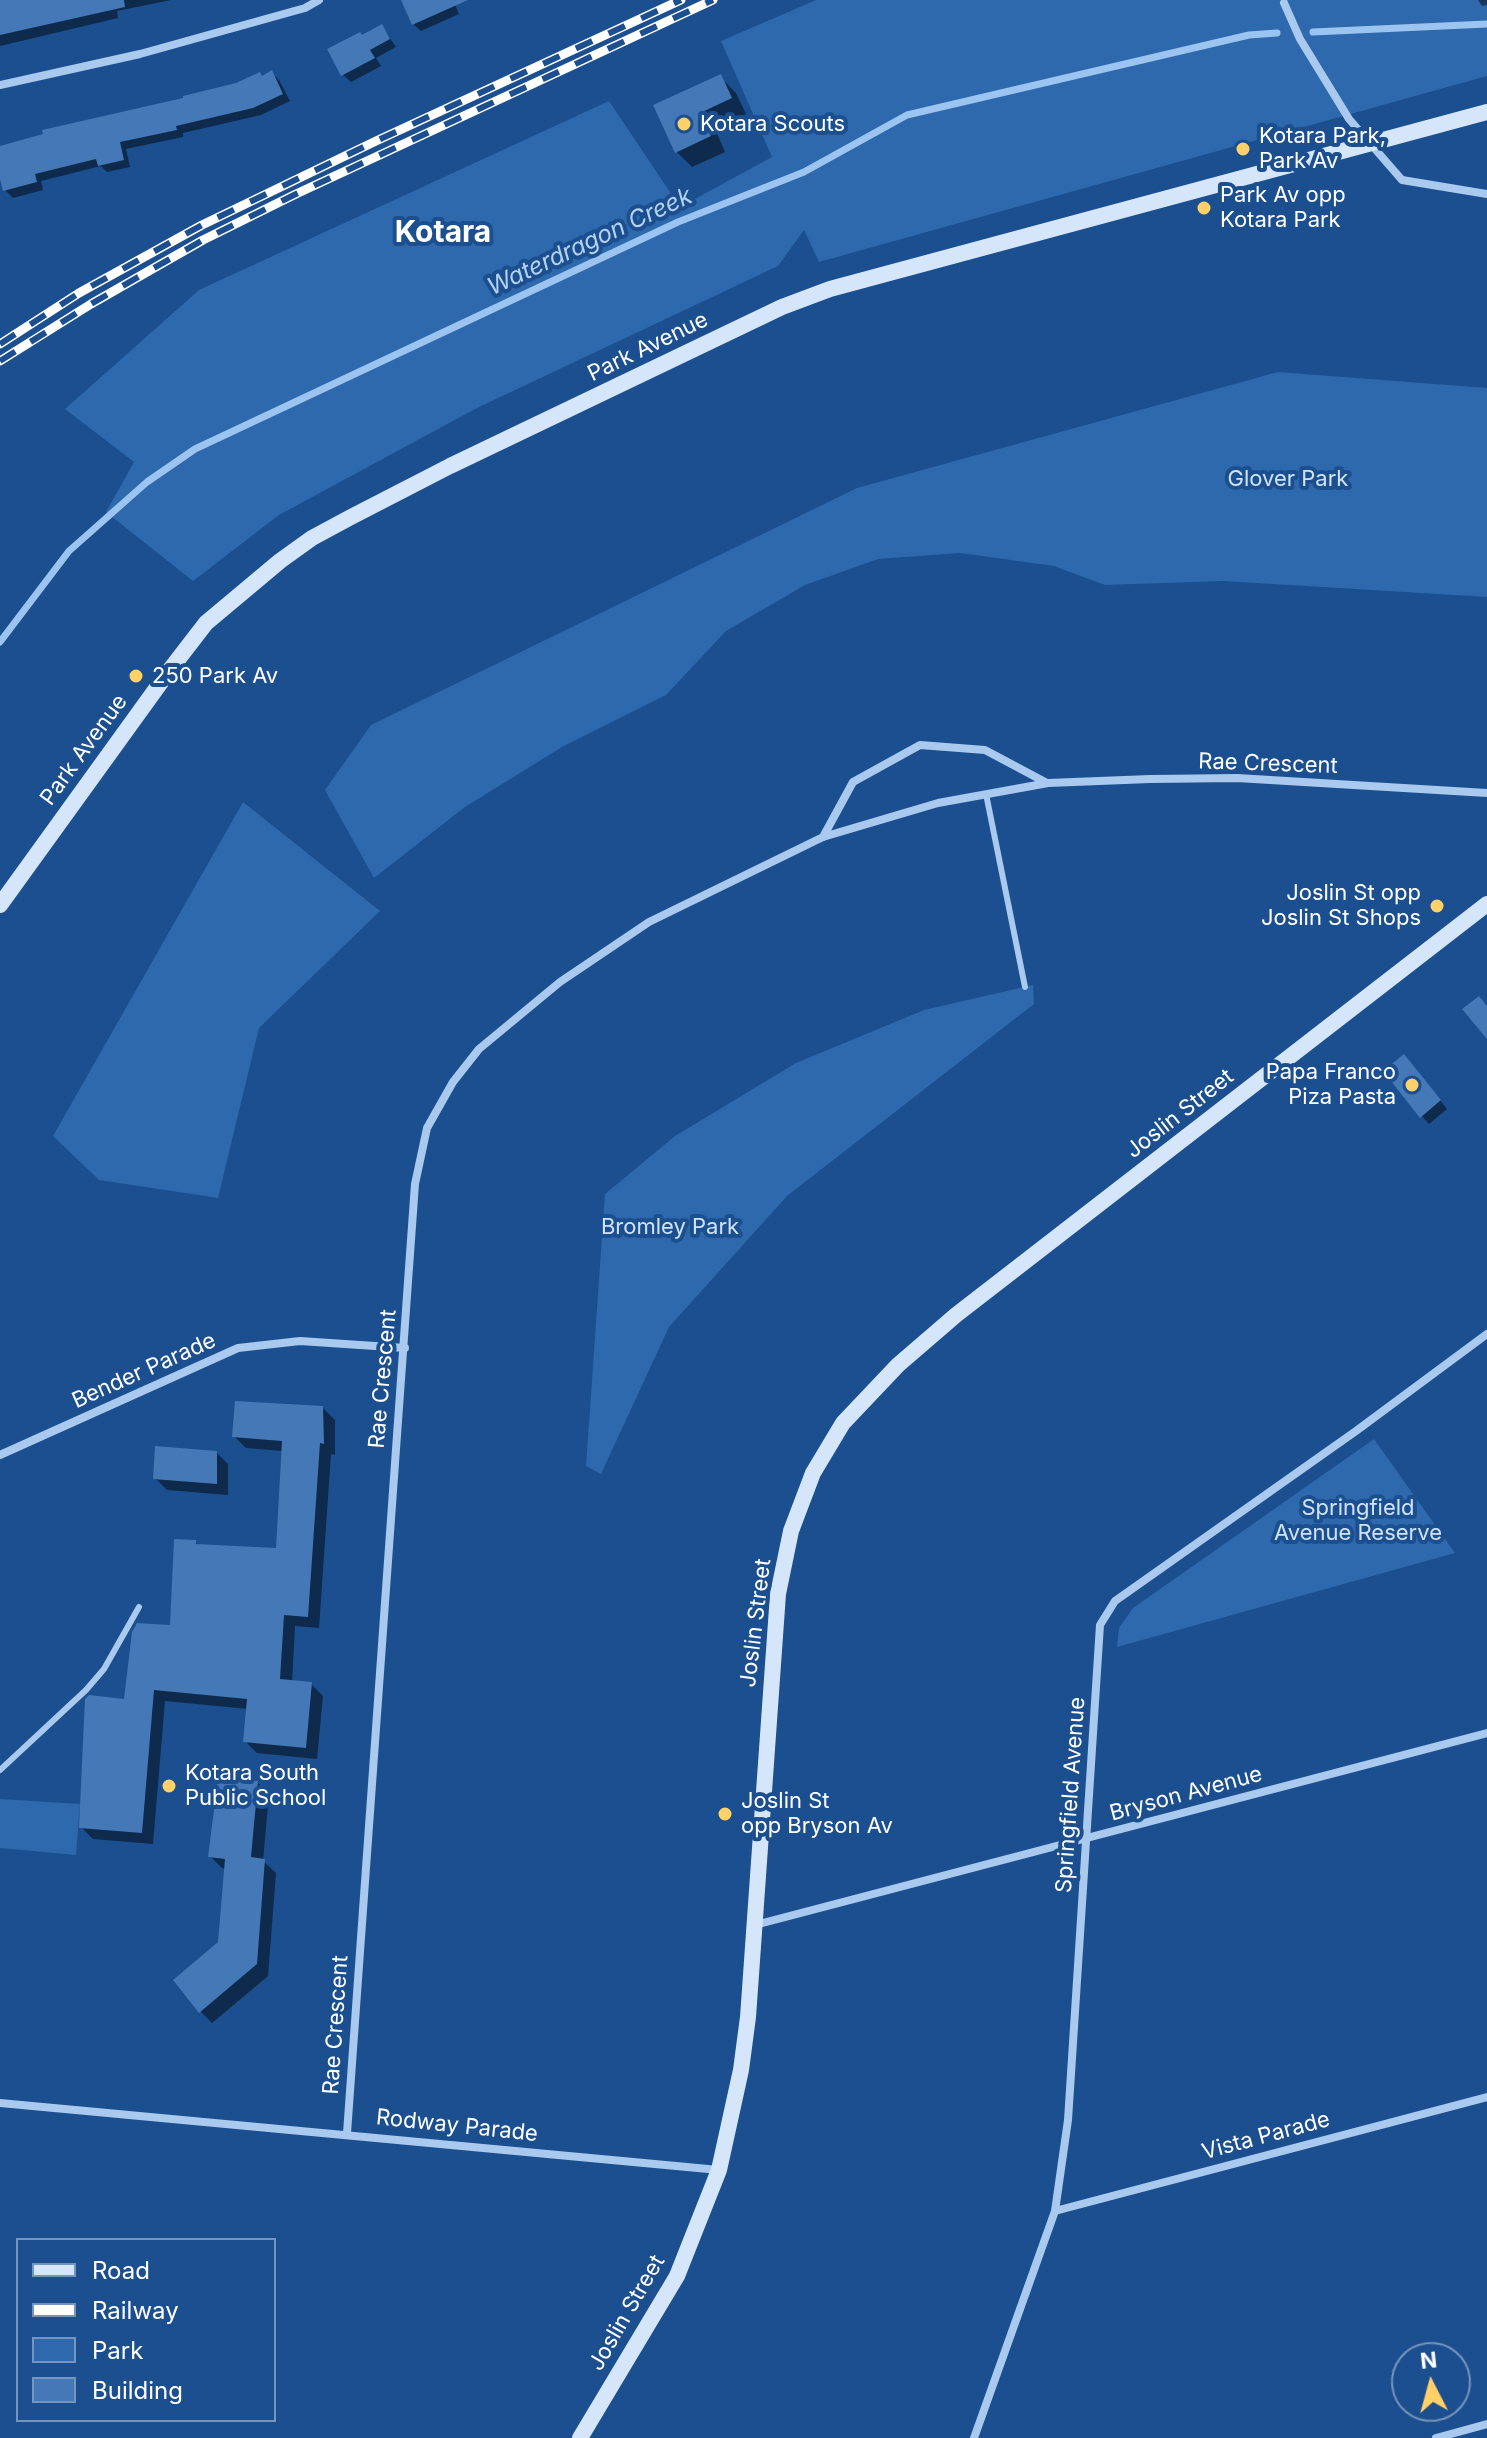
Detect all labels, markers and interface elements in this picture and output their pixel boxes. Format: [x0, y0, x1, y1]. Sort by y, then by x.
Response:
place label: Kotara Scouts [700, 111, 845, 137]
marker: Kotara Scouts [675, 115, 693, 133]
place label: Kotara Park, Park Av [1259, 123, 1386, 174]
marker: Kotara Park, Park Av [1234, 140, 1252, 158]
water label: Waterdragon Creek [483, 182, 697, 302]
place label: Park Av opp Kotara Park [1220, 182, 1346, 234]
marker: Park Av opp Kotara Park [1195, 199, 1213, 217]
district label: Kotara [395, 215, 491, 251]
street label: Park Avenue [584, 307, 712, 387]
park label: Glover Park [1228, 466, 1348, 492]
place label: 250 Park Av [152, 663, 278, 689]
marker: 250 Park Av [127, 667, 145, 685]
street label: Park Avenue [35, 689, 133, 811]
street label: Rae Crescent [1198, 748, 1338, 780]
place label: Joslin St opp Joslin St Shops [1261, 880, 1421, 932]
marker: Joslin St opp Joslin St Shops [1428, 897, 1446, 915]
place label: Papa Franco Piza Pasta [1266, 1059, 1396, 1110]
street label: Joslin Street [1121, 1064, 1239, 1164]
marker: Papa Franco Piza Pasta [1403, 1076, 1421, 1094]
park label: Bromley Park [601, 1214, 739, 1240]
street label: Rae Crescent [364, 1308, 402, 1450]
street label: Bender Parade [68, 1328, 220, 1414]
park label: Springfield Avenue Reserve [1274, 1495, 1442, 1546]
street label: Joslin Street [735, 1557, 777, 1689]
street label: Springfield Avenue [1051, 1696, 1091, 1894]
place label: Kotara South Public School [185, 1760, 326, 1812]
street label: Bryson Avenue [1107, 1761, 1265, 1827]
marker: Kotara South Public School [160, 1777, 178, 1795]
place label: Joslin St opp Bryson Av [741, 1788, 893, 1840]
marker: Joslin St opp Bryson Av [716, 1805, 734, 1823]
street label: Rae Crescent [318, 1955, 354, 2095]
street label: Rodway Parade [375, 2104, 539, 2148]
street label: Vista Parade [1199, 2106, 1333, 2166]
legend [16, 2238, 276, 2422]
street label: Joslin Street [583, 2250, 671, 2376]
text: Road [92, 2256, 150, 2285]
text: Railway [92, 2296, 179, 2325]
text: Park [92, 2336, 143, 2365]
north arrow [1391, 2342, 1471, 2422]
text: N [1419, 2346, 1438, 2374]
text: Building [92, 2376, 183, 2405]

